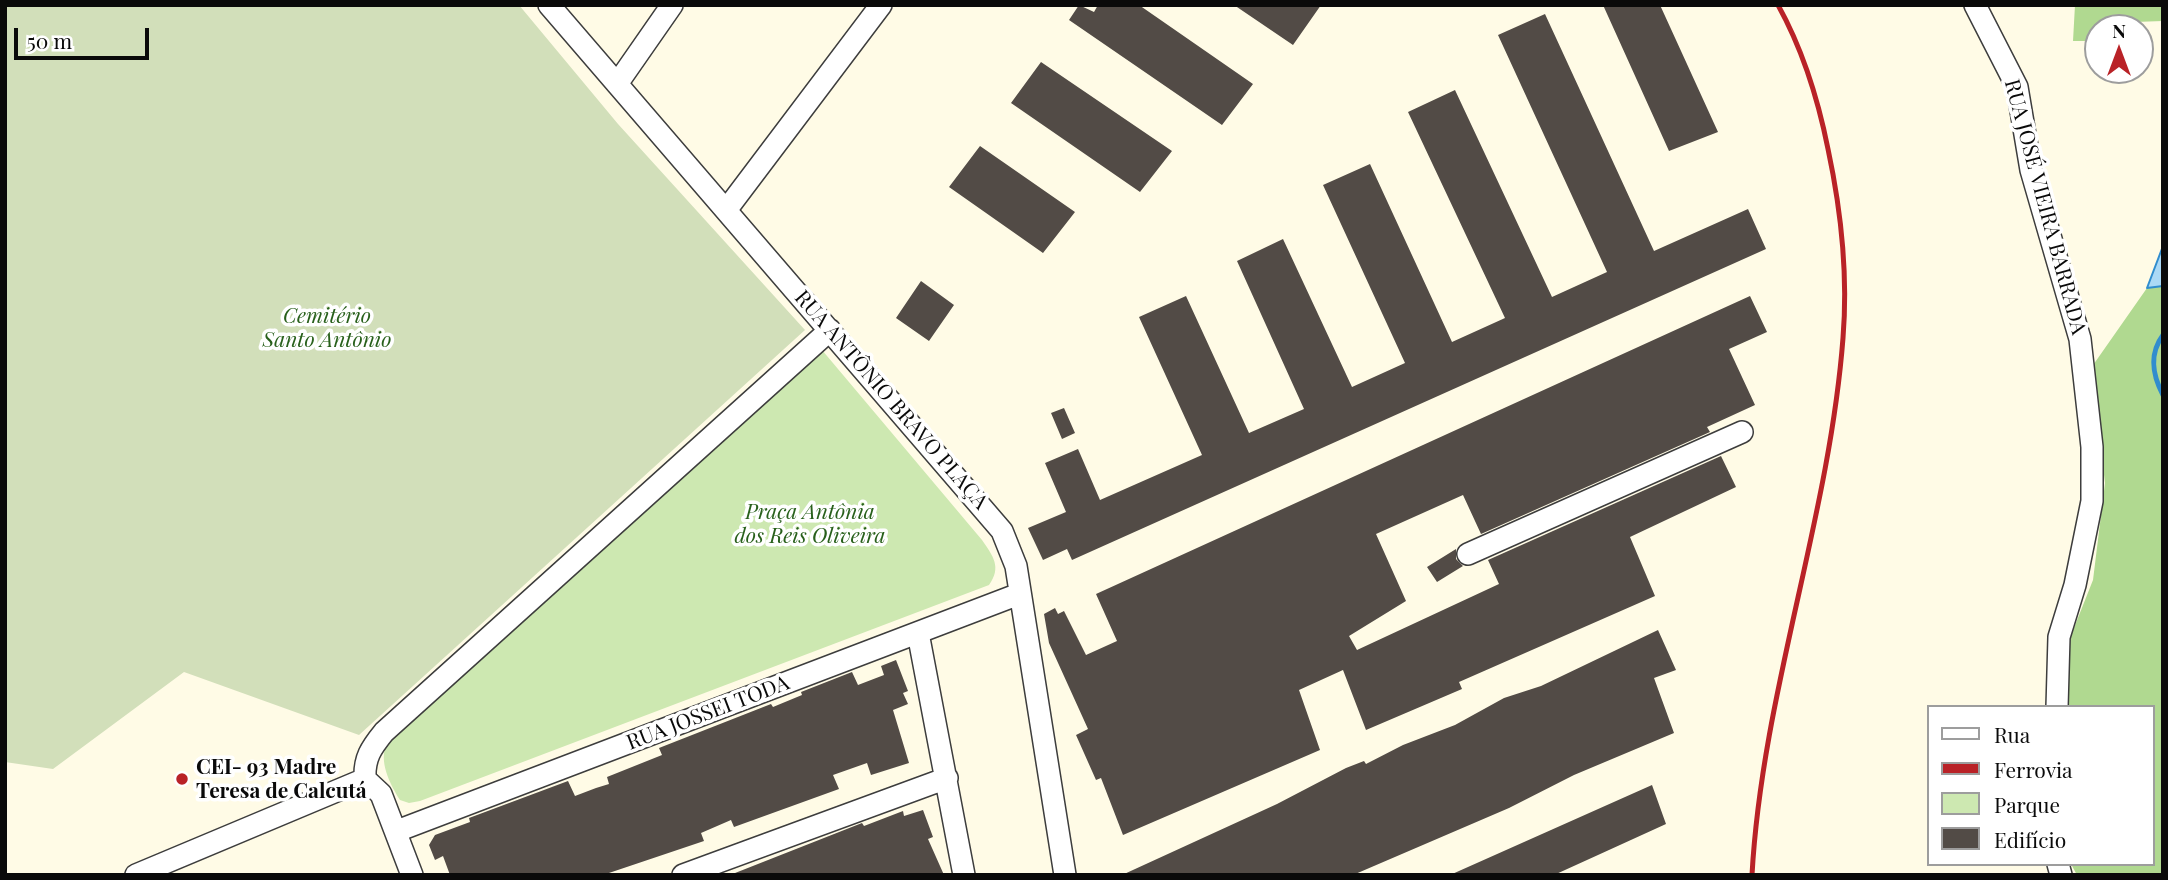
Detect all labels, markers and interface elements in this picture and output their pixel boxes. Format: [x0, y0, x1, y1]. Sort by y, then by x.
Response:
scale bar [18, 14, 152, 58]
north arrow [2084, 14, 2154, 84]
text: N [2112, 17, 2126, 43]
text: 50 m [27, 26, 72, 54]
street label: RUA JOSÉ VIEIRA BARRADA [1999, 77, 2091, 337]
street label: RUA ANTÔNIO BRAVO PLAÇA [789, 285, 993, 515]
park label: Cemitério Santo Antônio [263, 303, 391, 353]
park label: Praça Antônia dos Reis Oliveira [734, 499, 886, 549]
street label: RUA JOSSEI TODA [623, 670, 793, 756]
legend [1926, 705, 2154, 866]
text: Rua [1994, 720, 2030, 748]
place label: CEI- 93 Madre Teresa de Calcutá [196, 754, 367, 804]
text: Ferrovia [1994, 755, 2073, 783]
marker: CEI- 93 Madre Teresa de Calcutá [174, 771, 190, 787]
text: Parque [1994, 790, 2060, 818]
text: Edifício [1994, 825, 2066, 853]

